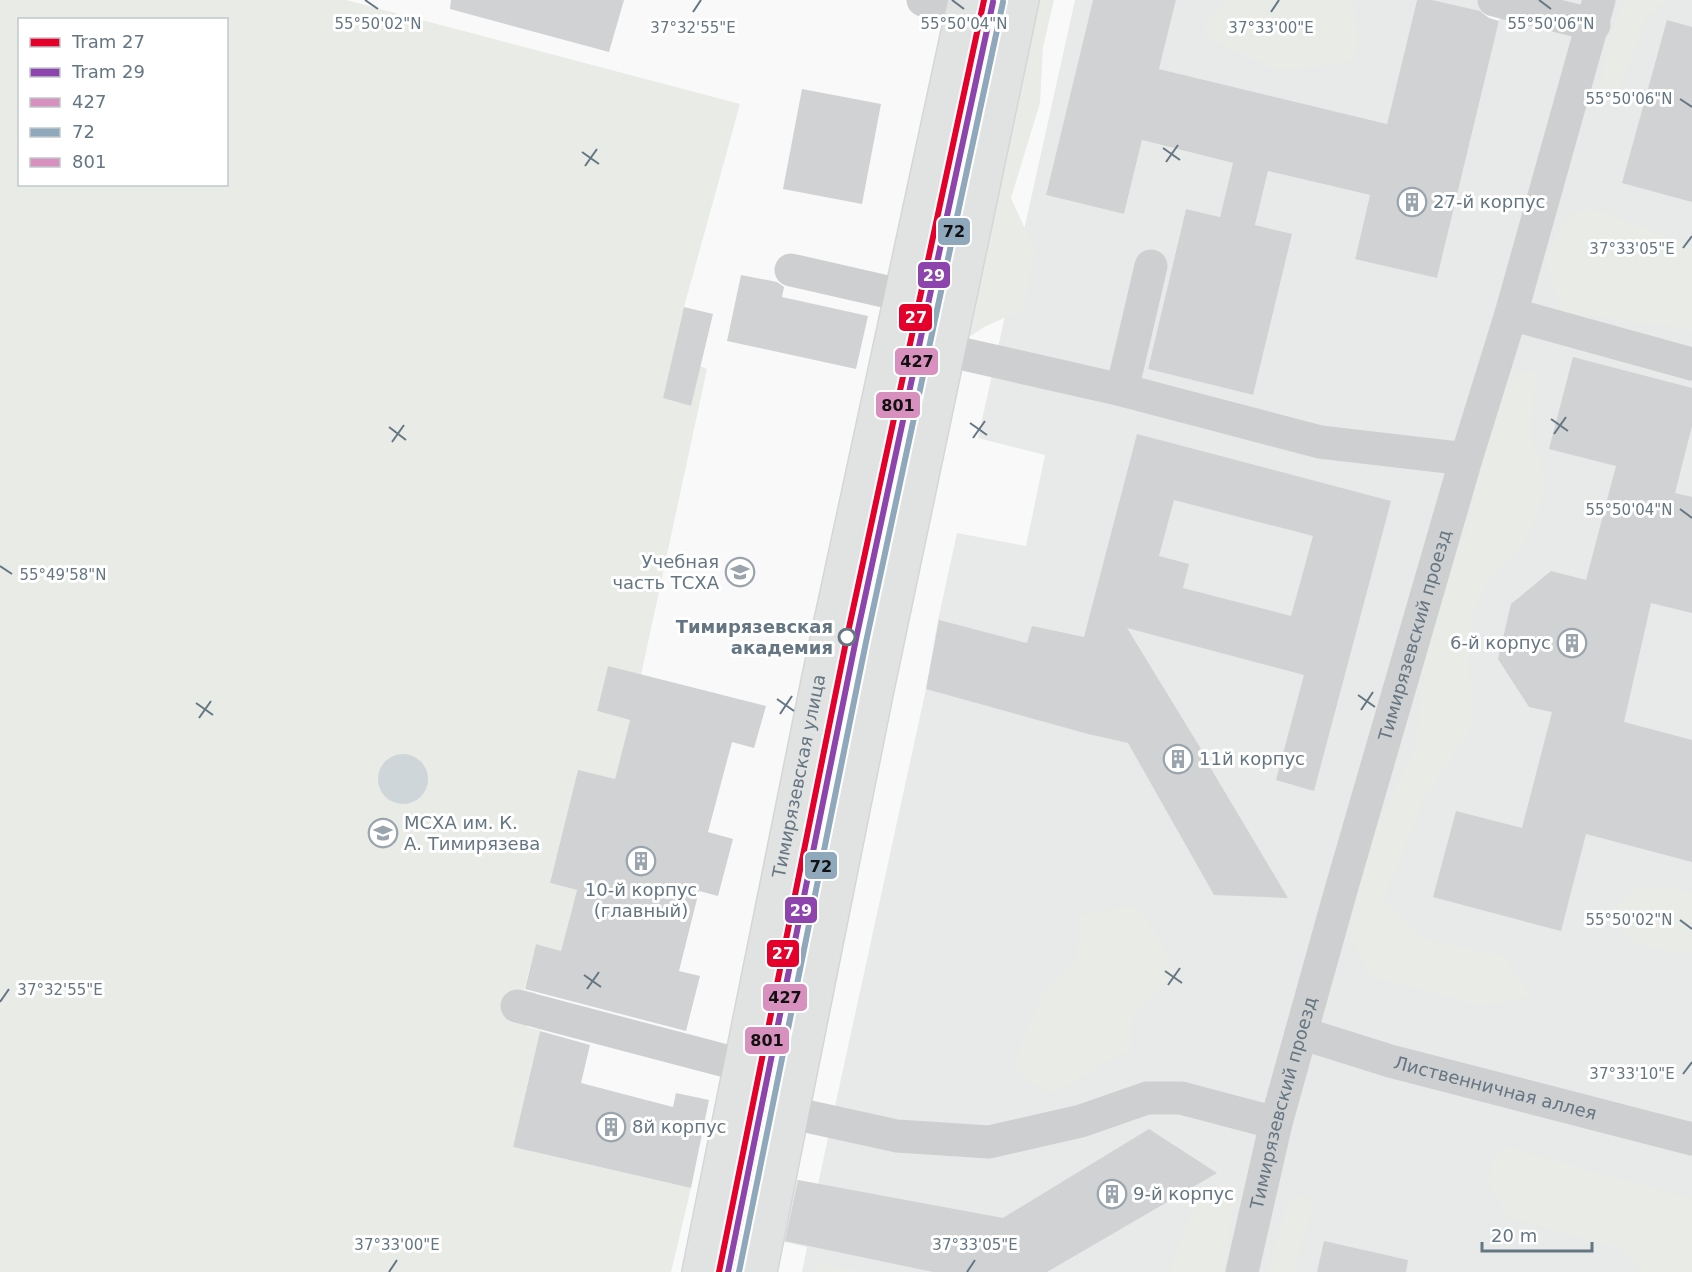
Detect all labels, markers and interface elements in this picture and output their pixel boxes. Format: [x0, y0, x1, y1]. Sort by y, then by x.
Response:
text: 55°50'02"N [334, 15, 422, 33]
text: 55°50'04"N [920, 15, 1008, 33]
text: 55°50'06"N [1507, 15, 1595, 33]
legend [18, 18, 228, 186]
text: 37°32'55"E [650, 19, 736, 37]
text: 37°33'00"E [1228, 19, 1314, 37]
text: Tram 27 [71, 31, 145, 52]
text: Tram 29 [71, 61, 145, 82]
text: 55°50'06"N [1585, 90, 1673, 108]
text: 427 [72, 91, 106, 112]
text: 72 [72, 121, 95, 142]
text: 801 [72, 151, 106, 172]
building icon: 27-й корпус [1396, 186, 1428, 218]
place label: 27-й корпус [1433, 191, 1545, 212]
line badge: 72 [937, 217, 971, 246]
text: 72 [943, 222, 965, 241]
text: 37°33'05"E [1589, 240, 1675, 258]
line badge: 29 [917, 261, 951, 289]
text: 29 [923, 266, 945, 285]
line badge: 27 [898, 303, 933, 332]
text: 27 [905, 308, 927, 327]
line badge: 427 [894, 347, 939, 376]
text: 427 [900, 352, 934, 371]
line badge: 801 [875, 391, 921, 419]
text: 801 [881, 396, 915, 415]
text: 55°50'04"N [1585, 501, 1673, 519]
street label: Тимирязевский проезд [1374, 527, 1455, 744]
place label: Учебная часть ТСХА [612, 551, 720, 593]
school or university icon: Учебная часть ТСХА [724, 556, 756, 588]
text: 55°49'58"N [19, 566, 107, 584]
place label: Тимирязевская академия [676, 616, 833, 658]
building icon: 6-й корпус [1556, 627, 1588, 659]
marker: Тимирязевская академия [838, 628, 856, 646]
place label: 6-й корпус [1450, 632, 1551, 653]
street label: Тимирязевская улица [768, 672, 829, 880]
building icon: 11й корпус [1162, 743, 1194, 775]
place label: 11й корпус [1199, 748, 1305, 769]
place label: МСХА им. К. А. Тимирязева [404, 812, 540, 854]
school or university icon: МСХА им. К. А. Тимирязева [367, 817, 399, 849]
building icon: 10-й корпус (главный) [625, 845, 657, 877]
line badge: 72 [804, 851, 838, 880]
text: 72 [810, 857, 832, 876]
place label: 10-й корпус (главный) [585, 879, 697, 921]
line badge: 29 [784, 896, 818, 924]
text: 29 [790, 901, 812, 920]
text: 55°50'02"N [1585, 911, 1673, 929]
line badge: 27 [766, 939, 800, 968]
text: 27 [772, 944, 794, 963]
text: 37°32'55"E [17, 981, 103, 999]
line badge: 427 [762, 983, 808, 1012]
text: 427 [768, 988, 802, 1007]
street label: Тимирязевский проезд [1245, 994, 1321, 1212]
line badge: 801 [744, 1026, 790, 1055]
text: 801 [750, 1031, 784, 1050]
street label: Лиственничная аллея [1392, 1051, 1599, 1124]
text: 37°33'10"E [1589, 1065, 1675, 1083]
building icon: 8й корпус [595, 1111, 627, 1143]
place label: 8й корпус [632, 1116, 727, 1137]
building icon: 9-й корпус [1096, 1178, 1128, 1210]
place label: 9-й корпус [1133, 1183, 1234, 1204]
scale bar [1482, 1215, 1592, 1253]
text: 20 m [1491, 1225, 1537, 1246]
text: 37°33'00"E [354, 1236, 440, 1254]
text: 37°33'05"E [932, 1236, 1018, 1254]

